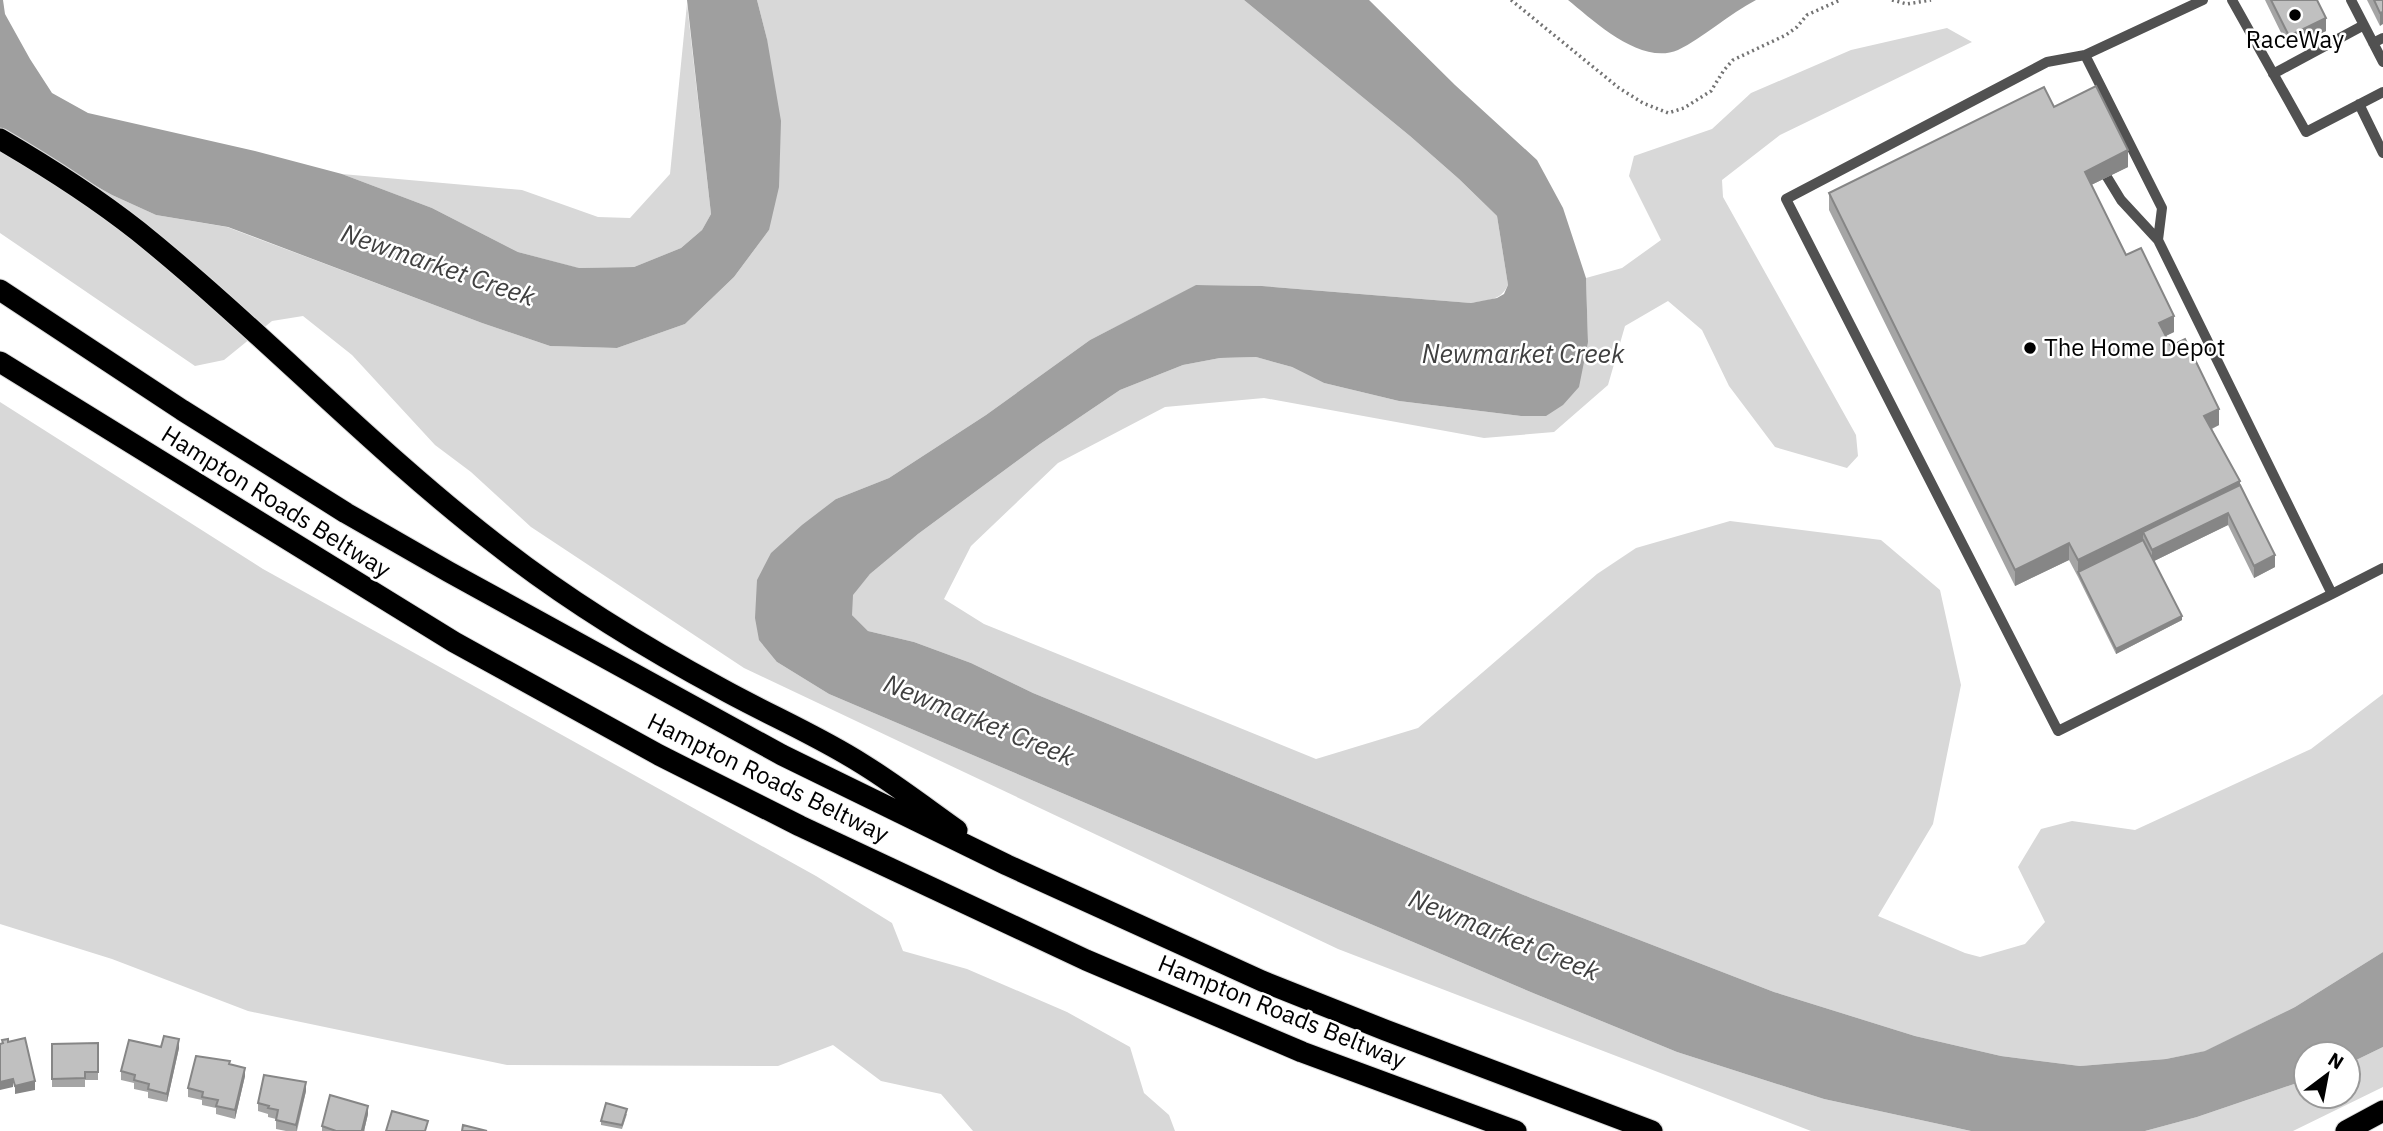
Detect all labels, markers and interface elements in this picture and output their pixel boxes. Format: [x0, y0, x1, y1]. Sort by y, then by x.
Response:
marker: RaceWay [2287, 7, 2303, 23]
place label: RaceWay [2246, 23, 2344, 55]
water label: Newmarket Creek [337, 215, 540, 313]
place label: The Home Depot [2044, 331, 2225, 363]
water label: Newmarket Creek [1422, 336, 1625, 370]
marker: The Home Depot [2022, 340, 2038, 356]
street label: Hampton Roads Beltway [156, 417, 397, 585]
water label: Newmarket Creek [879, 665, 1080, 773]
street label: Hampton Roads Beltway [642, 705, 894, 850]
water label: Newmarket Creek [1404, 880, 1605, 988]
street label: Hampton Roads Beltway [1154, 947, 1411, 1075]
north arrow [2292, 1040, 2362, 1110]
text: N [2324, 1047, 2348, 1074]

